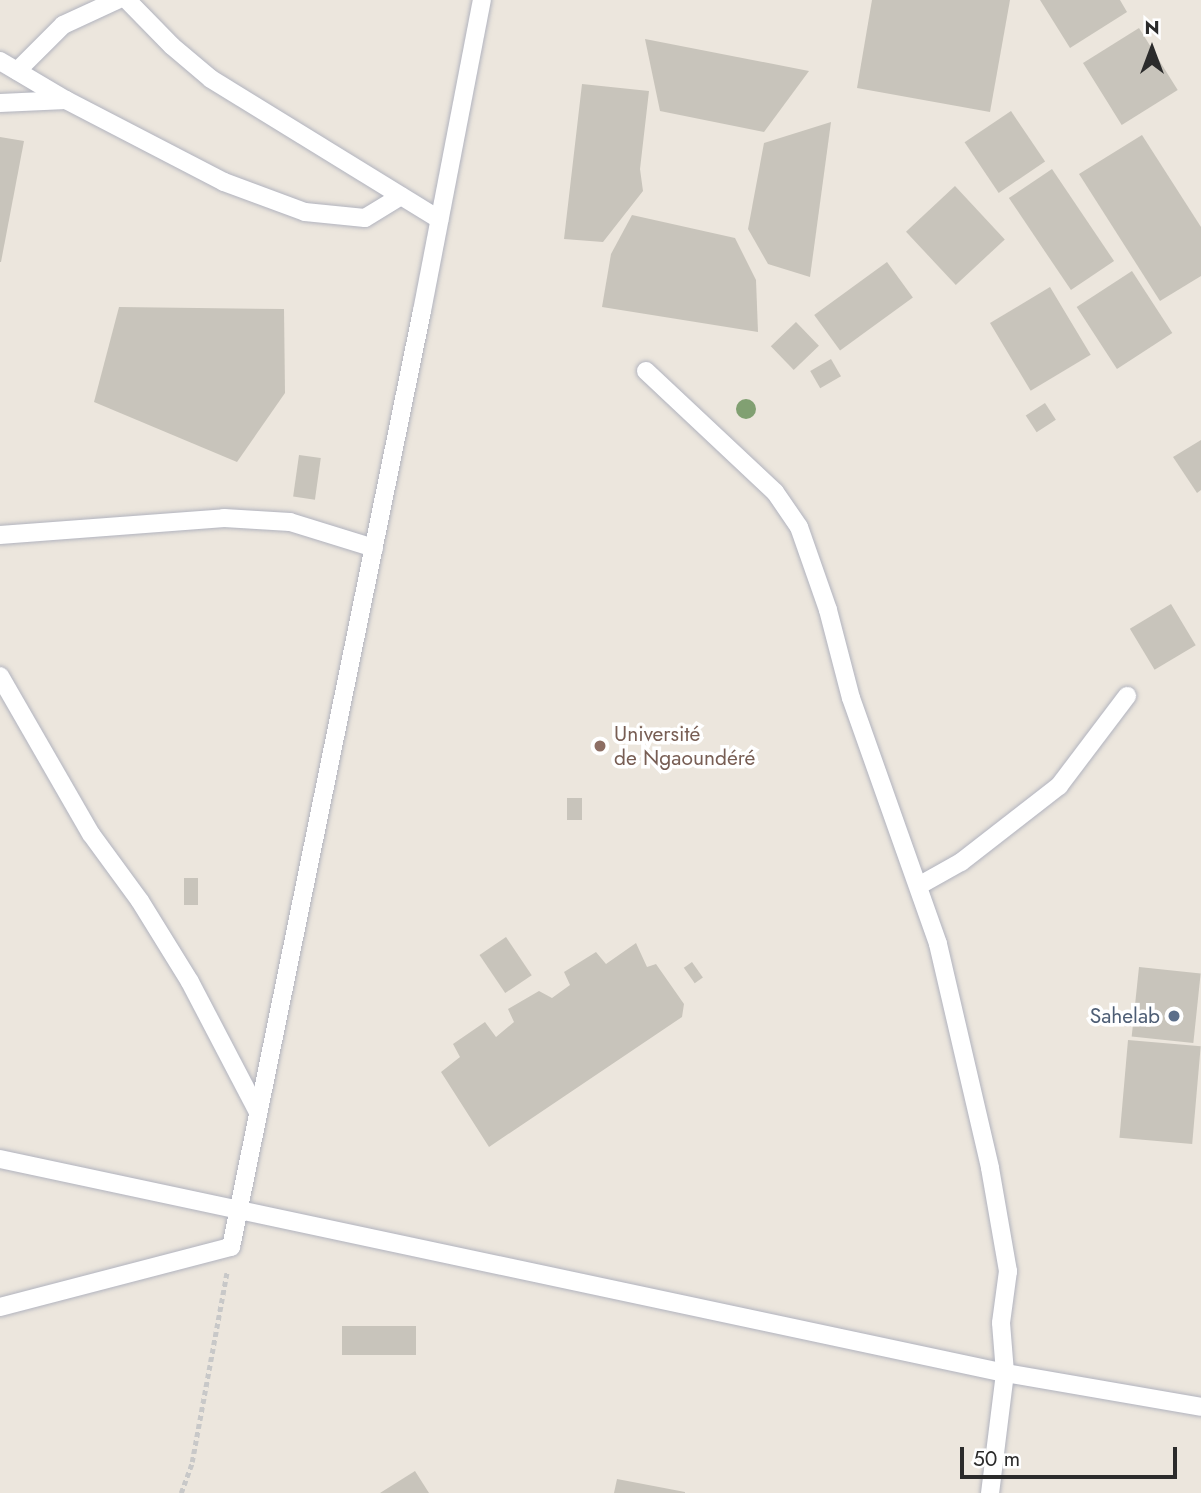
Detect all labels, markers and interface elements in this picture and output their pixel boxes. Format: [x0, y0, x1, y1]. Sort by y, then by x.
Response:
north arrow [1117, 14, 1187, 84]
text: N [1144, 14, 1160, 41]
place label: Université de Ngaoundéré [614, 721, 755, 771]
marker: Université de Ngaoundéré [592, 738, 608, 754]
place label: Sahelab [1090, 1003, 1160, 1029]
marker: Sahelab [1166, 1008, 1182, 1024]
scale bar [963, 1434, 1180, 1478]
text: 50 m [973, 1444, 1020, 1474]

